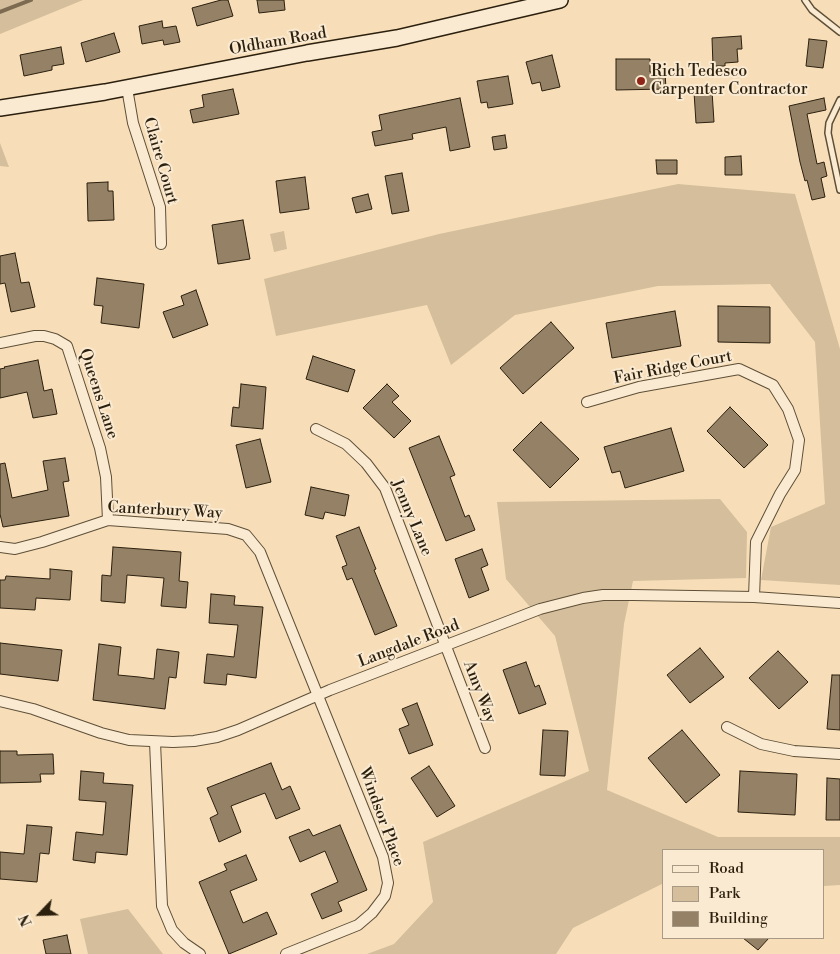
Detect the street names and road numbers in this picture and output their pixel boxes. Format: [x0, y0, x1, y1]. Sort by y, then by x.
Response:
street label: Oldham Road [228, 24, 328, 60]
street label: Claire Court [138, 115, 182, 207]
street label: Queens Lane [74, 346, 122, 442]
street label: Fair Ridge Court [612, 347, 734, 389]
street label: Jenny Lane [386, 477, 436, 559]
street label: Canterbury Way [107, 498, 223, 524]
street label: Langdale Road [356, 616, 462, 672]
street label: Amy Way [458, 658, 500, 726]
street label: Windsor Place [354, 765, 408, 869]

